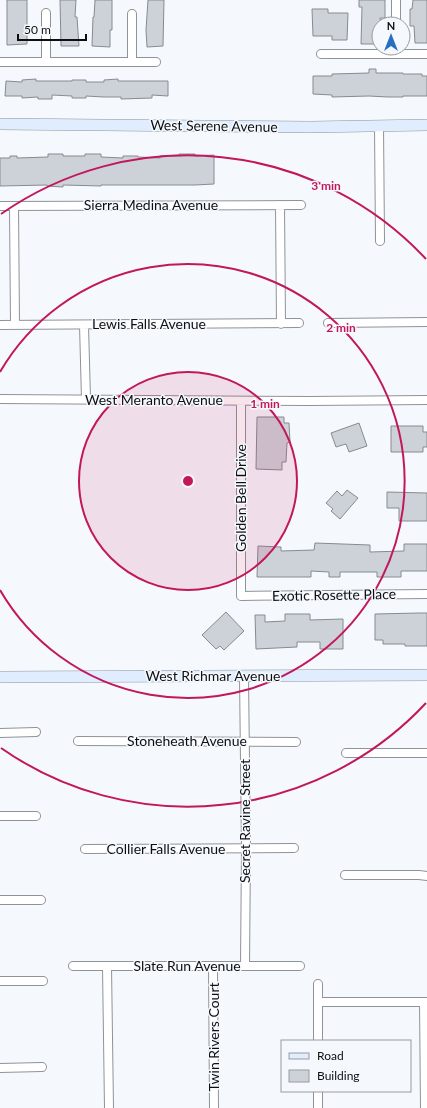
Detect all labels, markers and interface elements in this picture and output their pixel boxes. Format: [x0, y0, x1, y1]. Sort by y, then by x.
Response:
scale bar [18, 16, 86, 42]
north arrow [371, 16, 411, 56]
text: N [387, 19, 395, 32]
text: 50 m [24, 22, 51, 37]
street label: West Serene Avenue [150, 116, 278, 135]
text: 3 min [311, 178, 341, 193]
street label: Sierra Medina Avenue [84, 196, 218, 213]
street label: Lewis Falls Avenue [92, 315, 206, 332]
text: 2 min [326, 320, 356, 335]
street label: West Meranto Avenue [85, 391, 223, 408]
text: 1 min [250, 396, 280, 411]
street label: Golden Bell Drive [232, 444, 249, 552]
centre of rings [181, 474, 195, 488]
street label: Exotic Rosette Place [272, 585, 396, 604]
street label: West Richmar Avenue [145, 667, 281, 684]
street label: Stoneheath Avenue [127, 732, 247, 749]
street label: Secret Ravine Street [236, 759, 253, 883]
street label: Collier Falls Avenue [107, 840, 225, 857]
street label: Slate Run Avenue [133, 957, 241, 974]
street label: Twin Rivers Court [205, 982, 222, 1092]
legend [281, 1040, 411, 1092]
text: Road [317, 1048, 344, 1063]
text: Building [317, 1068, 360, 1083]

